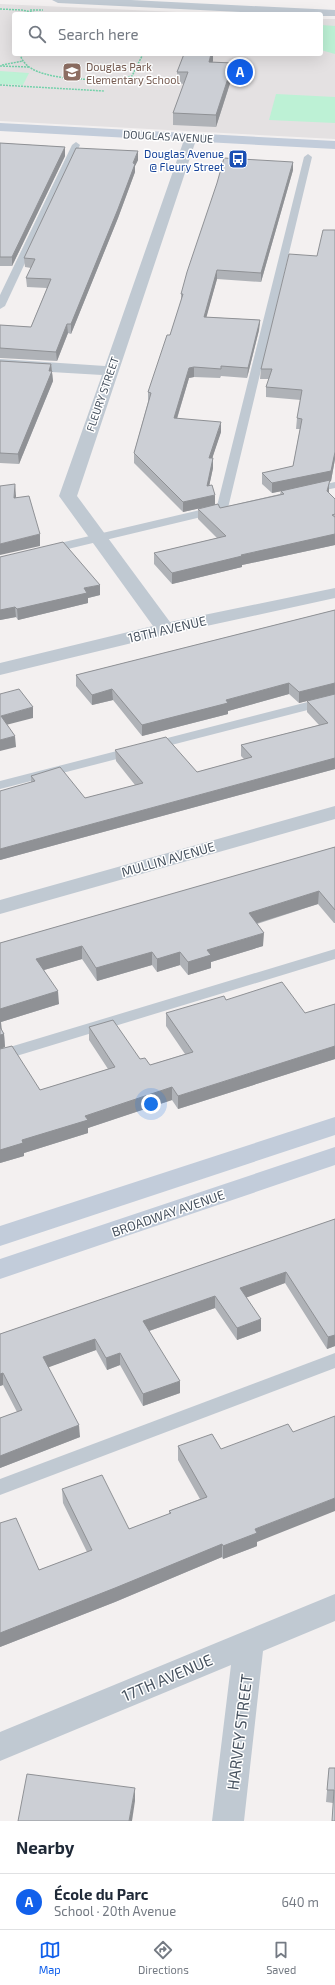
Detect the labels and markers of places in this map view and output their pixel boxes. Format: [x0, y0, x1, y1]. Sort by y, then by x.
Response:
pin: A [227, 57, 253, 87]
place label: Douglas Park Elementary School [86, 60, 180, 86]
school or university icon: Douglas Park Elementary School [61, 61, 83, 83]
place label: Douglas Avenue @ Fleury Street [144, 147, 224, 173]
bus stop icon: Douglas Avenue @ Fleury Street [227, 148, 249, 170]

